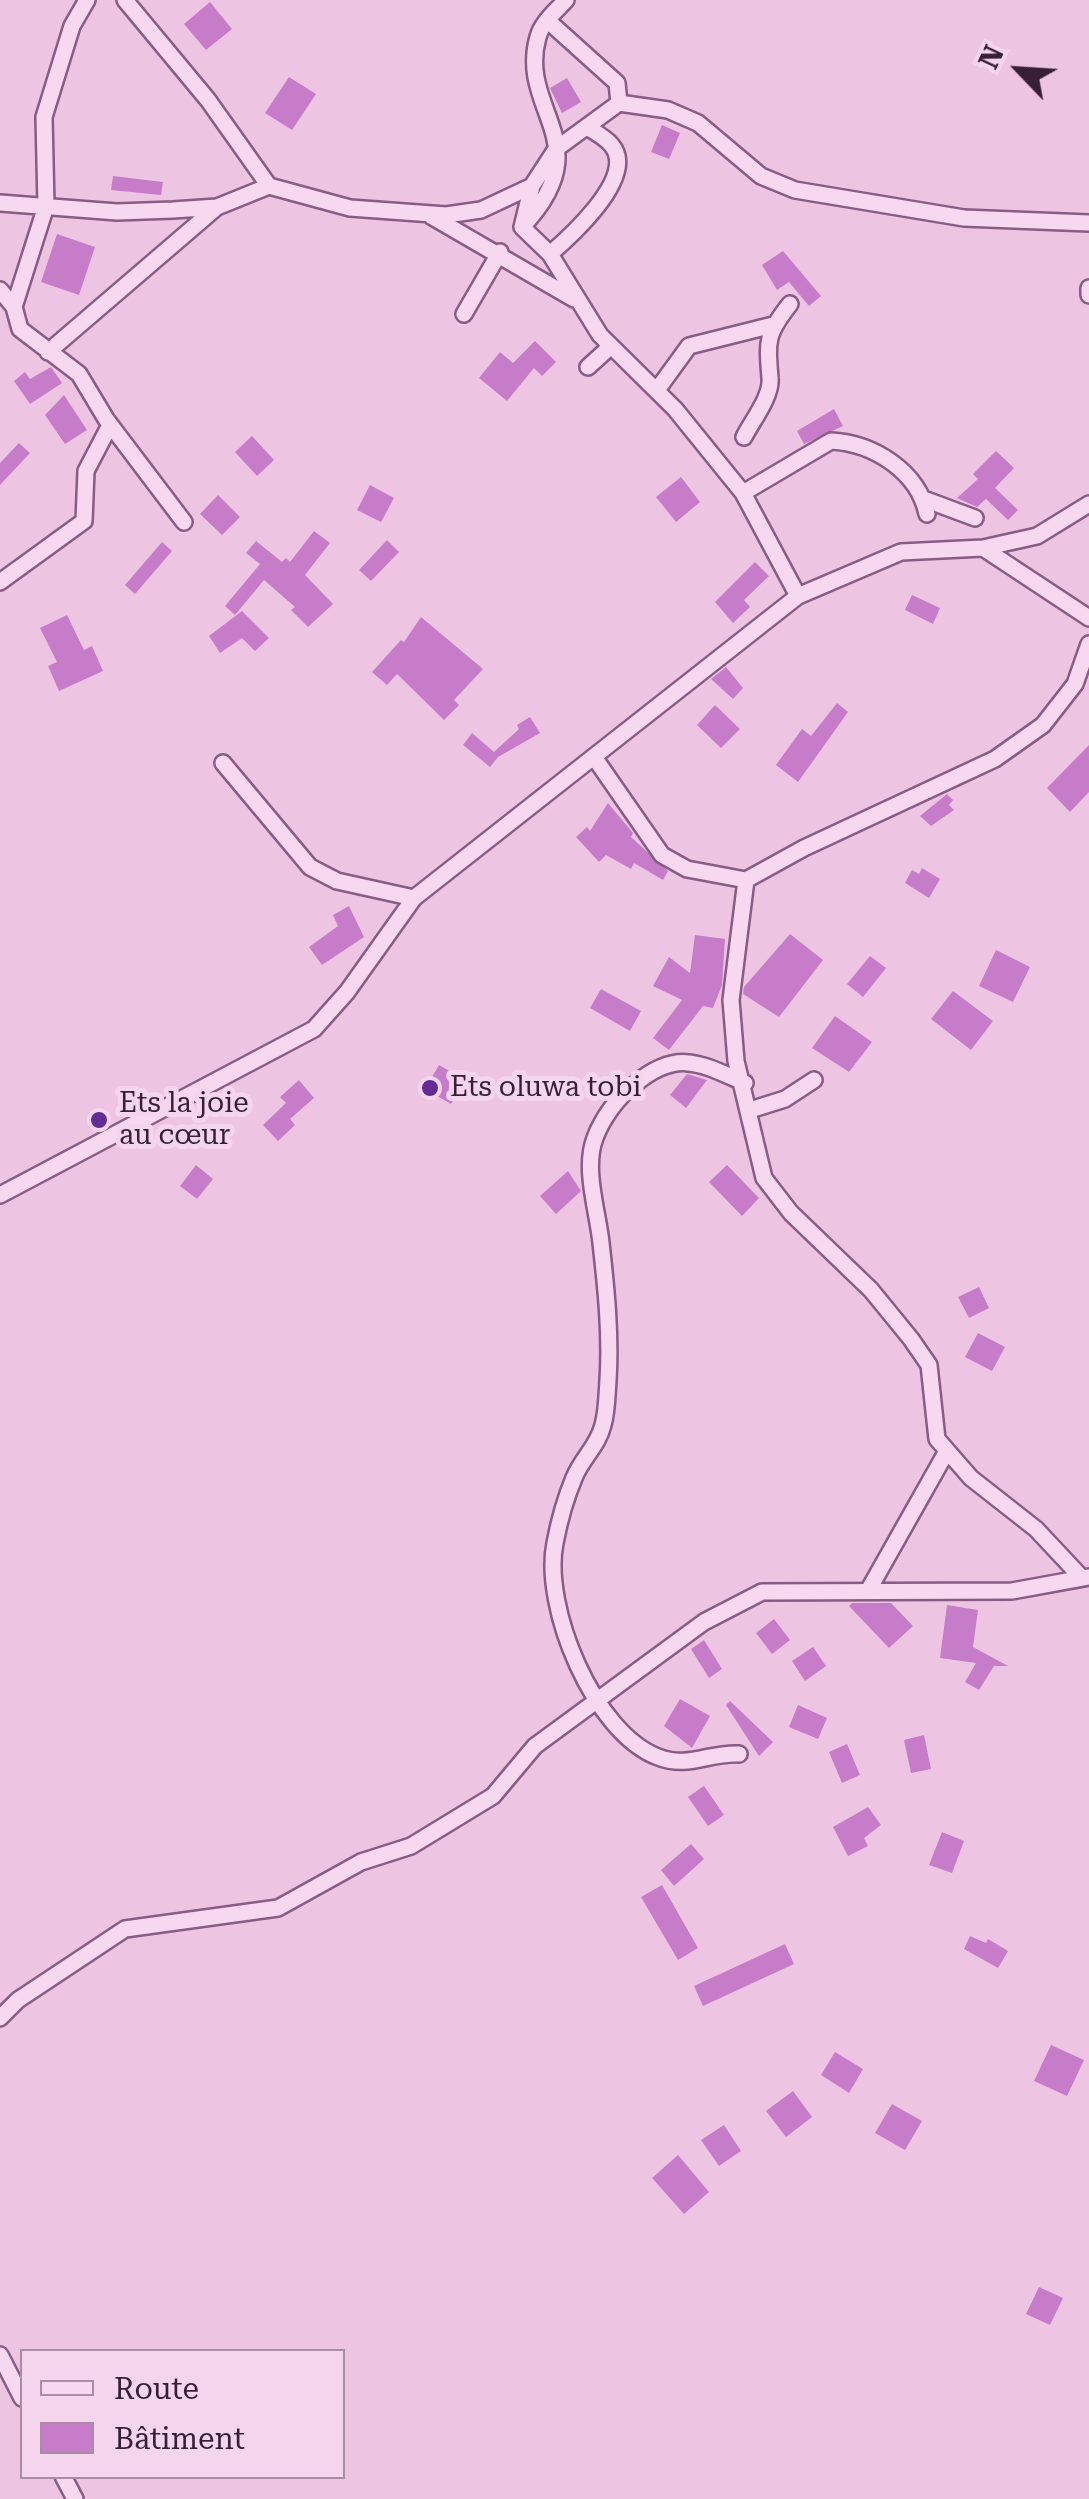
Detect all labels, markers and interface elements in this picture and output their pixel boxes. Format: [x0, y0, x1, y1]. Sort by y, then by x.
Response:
north arrow [969, 20, 1069, 120]
text: N [972, 40, 1011, 74]
place label: Ets oluwa tobi [450, 1071, 641, 1105]
marker: Ets oluwa tobi [419, 1077, 441, 1099]
place label: Ets la joie au cœur [119, 1087, 249, 1153]
marker: Ets la joie au cœur [88, 1109, 110, 1131]
legend [20, 2349, 345, 2479]
text: Route [114, 2371, 199, 2406]
text: Bâtiment [114, 2421, 245, 2456]

